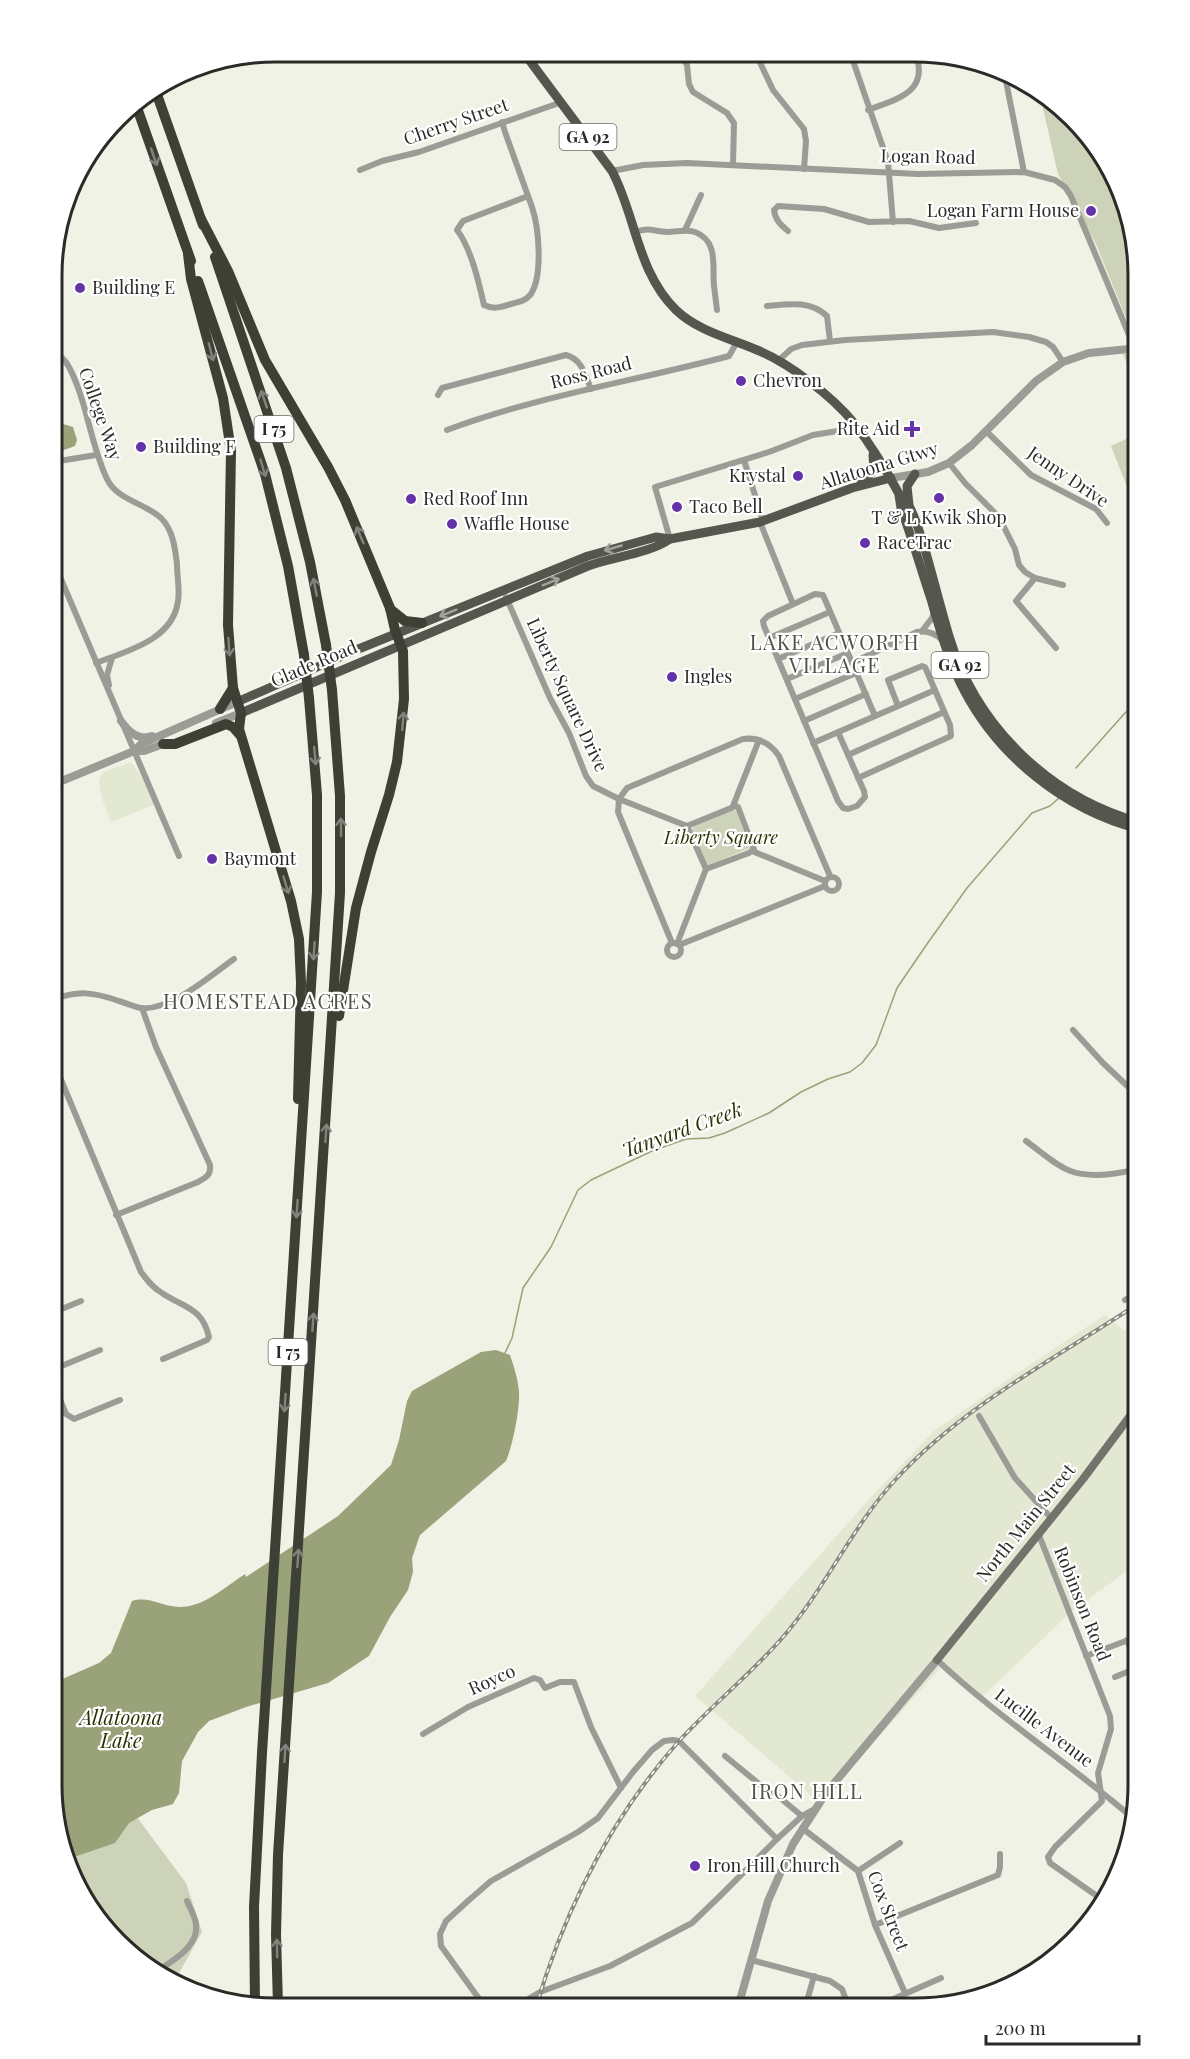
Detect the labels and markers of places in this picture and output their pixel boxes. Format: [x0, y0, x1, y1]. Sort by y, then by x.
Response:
place label: Logan Farm House [927, 198, 1079, 222]
marker: Logan Farm House [1084, 204, 1098, 218]
place label: Building E [92, 275, 175, 299]
marker: Building E [73, 281, 87, 295]
place label: Chevron [753, 368, 822, 392]
marker: Chevron [734, 374, 748, 388]
place label: Rite Aid [837, 416, 901, 440]
marker: Rite Aid [905, 422, 919, 436]
place label: Building F [153, 434, 235, 458]
marker: Building F [134, 440, 148, 454]
place label: Krystal [729, 463, 786, 487]
marker: Krystal [791, 469, 805, 483]
place label: Red Roof Inn [423, 486, 528, 510]
marker: T & L Kwik Shop [932, 491, 946, 505]
marker: Red Roof Inn [404, 492, 418, 506]
place label: Taco Bell [689, 494, 763, 518]
marker: Taco Bell [670, 500, 684, 514]
place label: T & L Kwik Shop [871, 505, 1007, 529]
place label: Waffle House [463, 511, 570, 535]
marker: Waffle House [445, 517, 459, 531]
place label: RaceTrac [877, 530, 952, 554]
marker: RaceTrac [858, 536, 872, 550]
place label: Ingles [684, 664, 732, 688]
marker: Ingles [665, 670, 679, 684]
place label: Baymont [224, 846, 297, 870]
marker: Baymont [205, 852, 219, 866]
place label: Iron Hill Church [707, 1853, 840, 1877]
marker: Iron Hill Church [688, 1859, 702, 1873]

